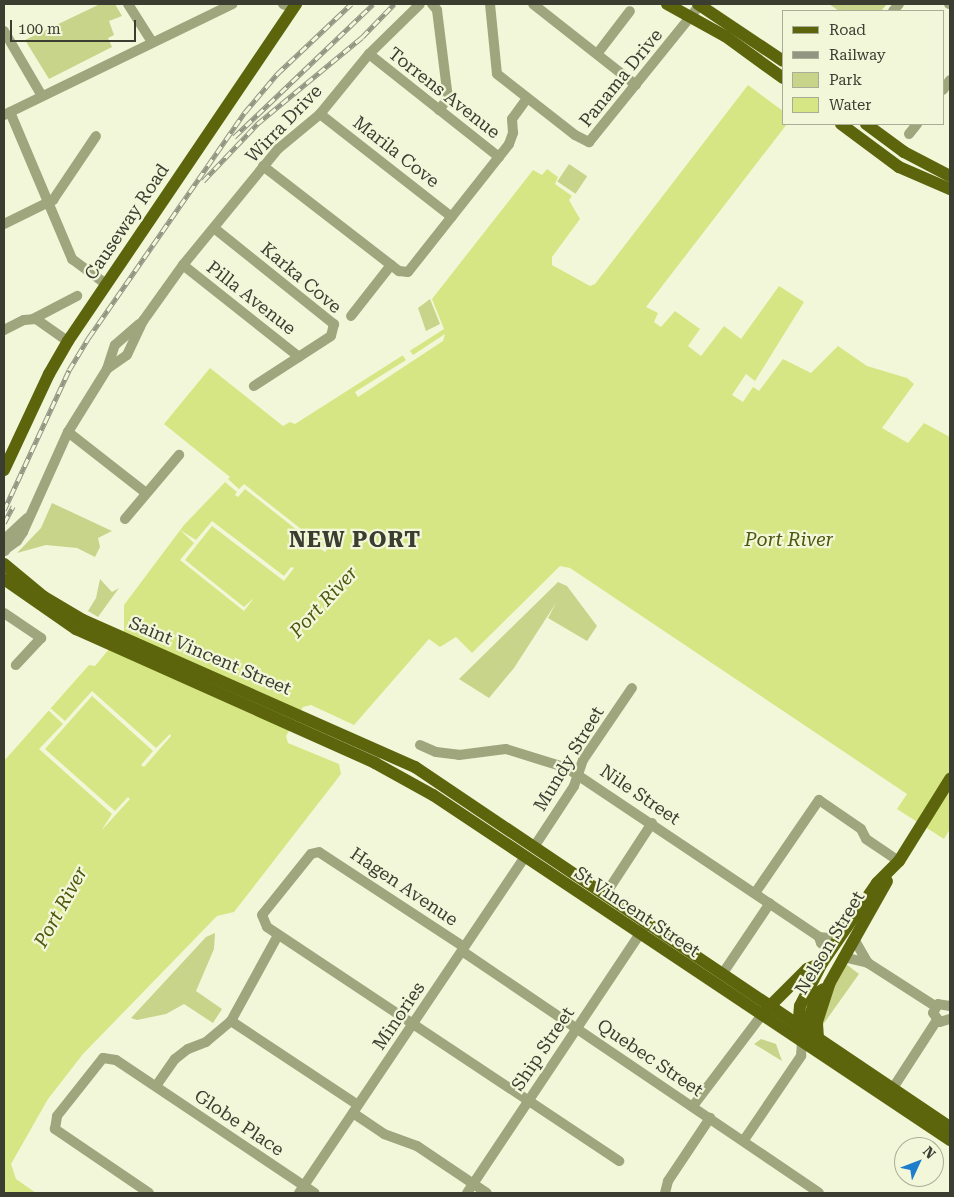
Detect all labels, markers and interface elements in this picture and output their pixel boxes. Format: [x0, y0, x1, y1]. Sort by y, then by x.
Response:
scale bar [12, 10, 139, 42]
legend [782, 10, 944, 125]
text: 100 m [18, 20, 61, 38]
text: Road [829, 21, 866, 39]
street label: Panama Drive [575, 25, 667, 131]
street label: Torrens Avenue [384, 43, 504, 143]
text: Railway [829, 46, 886, 64]
text: Park [829, 71, 862, 89]
street label: Wirra Drive [242, 81, 326, 167]
text: Water [829, 96, 871, 114]
street label: Marila Cove [349, 112, 443, 192]
street label: Causeway Road [80, 160, 174, 284]
street label: Karka Cove [256, 238, 346, 318]
street label: Pilla Avenue [202, 256, 300, 340]
district label: NEW PORT [288, 527, 422, 553]
water label: Port River [745, 529, 833, 551]
water label: Port River [285, 562, 363, 642]
street label: Saint Vincent Street [126, 612, 294, 700]
street label: Mundy Street [529, 703, 609, 815]
street label: Nile Street [596, 760, 684, 830]
street label: Hagen Avenue [346, 843, 462, 931]
street label: St Vincent Street [570, 862, 704, 962]
water label: Port River [29, 863, 93, 951]
street label: Nelson Street [791, 887, 869, 999]
street label: Minories [368, 978, 430, 1054]
street label: Ship Street [507, 1003, 579, 1095]
street label: Quebec Street [593, 1015, 707, 1101]
street label: Globe Place [190, 1085, 288, 1161]
north arrow [894, 1137, 944, 1187]
text: N [920, 1143, 939, 1162]

